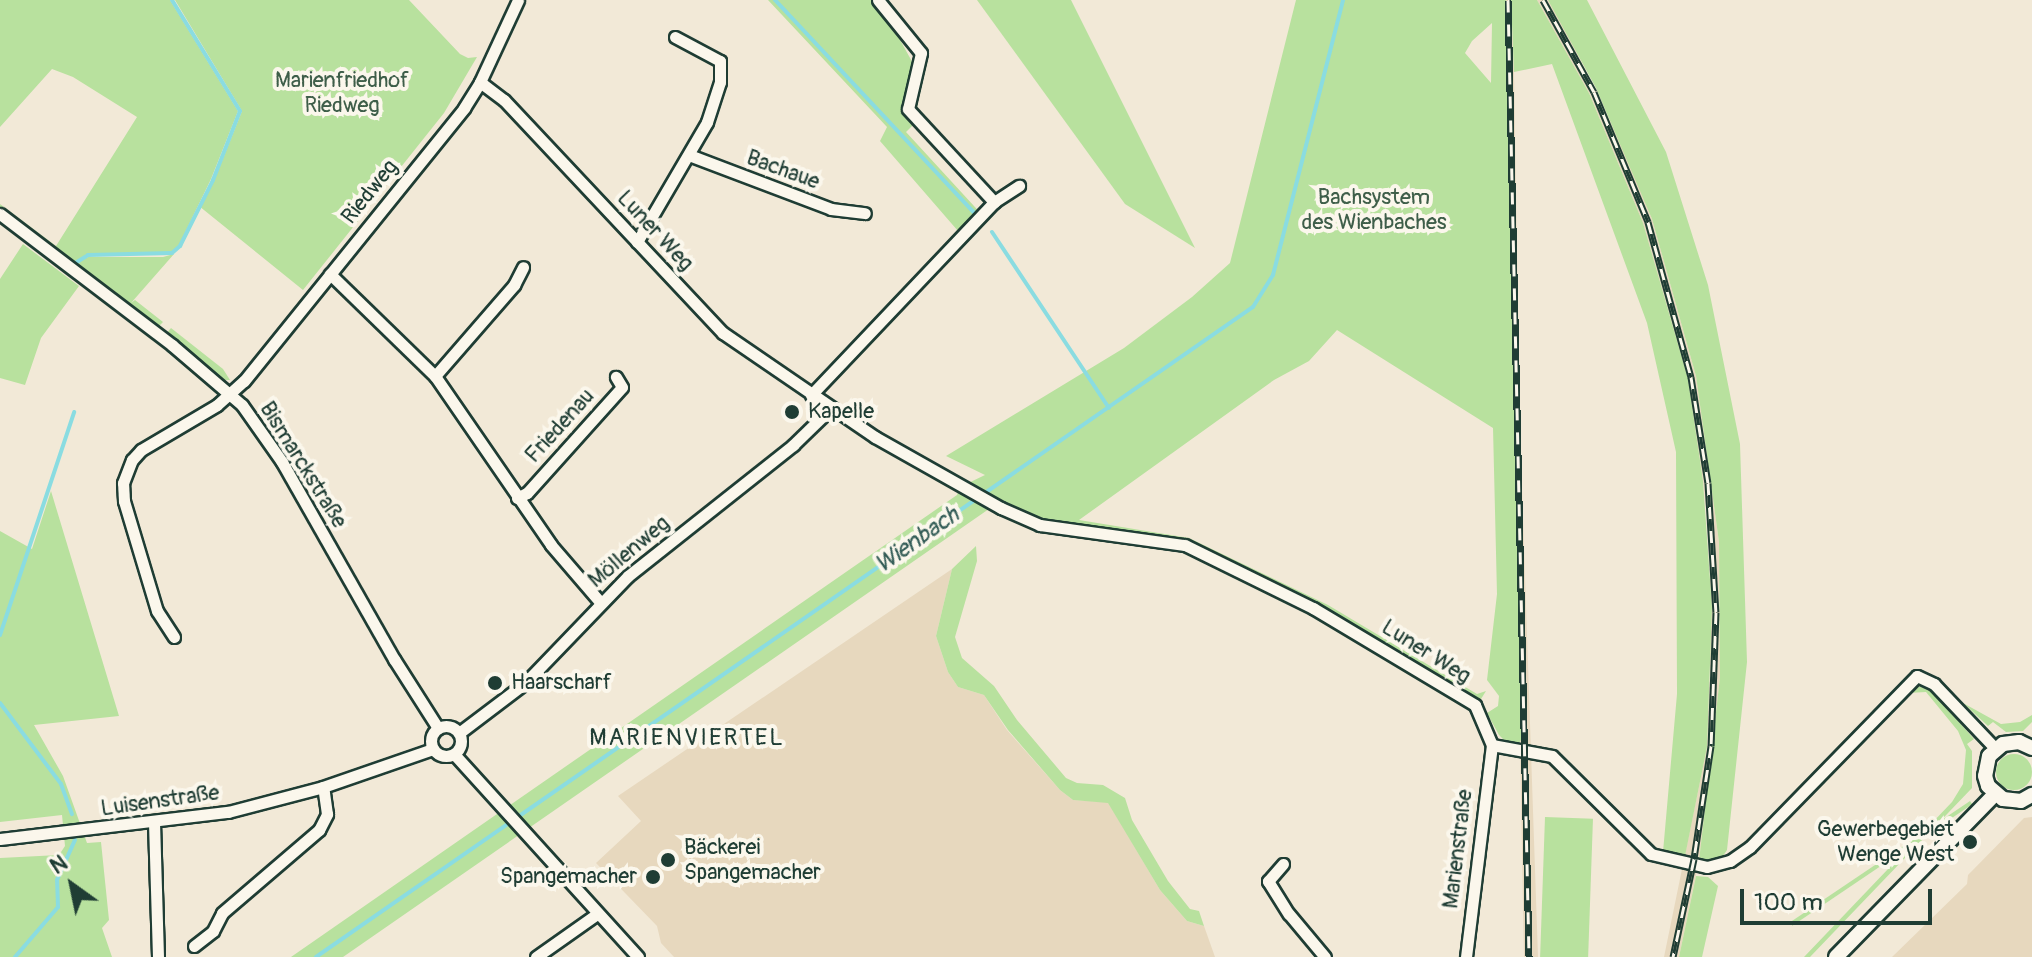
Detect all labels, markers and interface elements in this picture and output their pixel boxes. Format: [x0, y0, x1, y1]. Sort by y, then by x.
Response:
park label: Marienfriedhof Riedweg [275, 67, 409, 118]
street label: Bachaue [743, 145, 823, 195]
street label: Riedweg [336, 155, 404, 229]
park label: Bachsystem des Wienbaches [1301, 184, 1447, 236]
street label: Luner Weg [611, 185, 699, 277]
street label: Friedenau [520, 384, 600, 468]
street label: Bismarckstraße [254, 397, 352, 533]
place label: Kapelle [808, 399, 874, 425]
marker: Kapelle [783, 403, 801, 421]
water label: Wienbach [869, 501, 965, 579]
street label: Möllenweg [583, 510, 675, 594]
street label: Luner Weg [1377, 614, 1475, 690]
place label: Haarscharf [511, 670, 612, 696]
marker: Haarscharf [486, 674, 504, 692]
district label: MARIENVIERTEL [589, 724, 785, 752]
street label: Luisenstraße [99, 780, 221, 822]
street label: Marienstraße [1438, 788, 1478, 910]
place label: Gewerbegebiet Wenge West [1817, 816, 1954, 868]
marker: Gewerbegebiet Wenge West [1961, 833, 1979, 851]
place label: Bäckerei Spangemacher [684, 834, 821, 886]
north arrow [32, 845, 112, 925]
text: N [45, 849, 73, 881]
marker: Bäckerei Spangemacher [659, 851, 677, 869]
place label: Spangemacher [500, 864, 637, 890]
marker: Spangemacher [644, 868, 662, 886]
scale bar [1744, 873, 1936, 923]
text: 100 m [1754, 888, 1823, 917]

